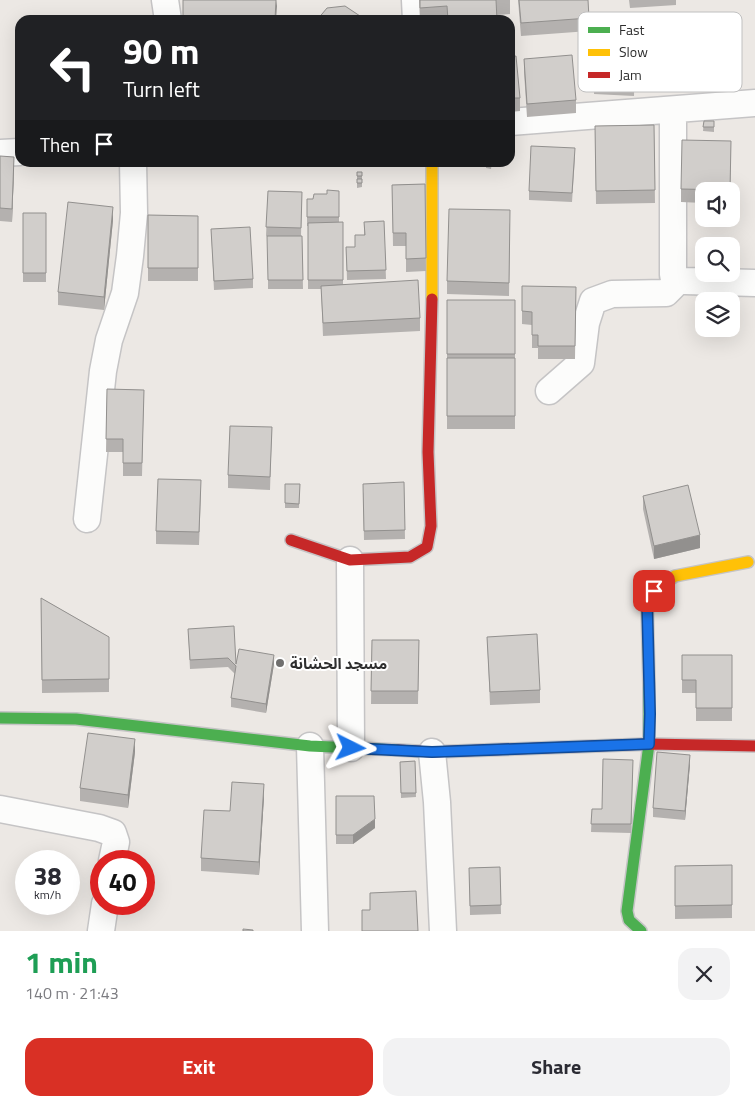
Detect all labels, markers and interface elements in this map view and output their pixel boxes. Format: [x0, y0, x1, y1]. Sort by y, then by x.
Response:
legend [578, 12, 742, 92]
text: Fast [619, 19, 644, 40]
text: 90 m [123, 24, 199, 78]
icon: left [40, 35, 105, 100]
text: Slow [619, 41, 648, 62]
text: Jam [619, 64, 642, 85]
text: Turn left [123, 72, 200, 106]
text: Then [40, 130, 80, 159]
icon: arrive [90, 130, 118, 158]
map controls [695, 182, 740, 337]
button: sound [695, 182, 740, 227]
button: search [695, 237, 740, 282]
button: layers [695, 292, 740, 337]
pin [633, 570, 675, 612]
icon: arrive [640, 577, 668, 605]
place label: مسجد الحشانة [290, 652, 387, 675]
marker: مسجد الحشانة [274, 657, 286, 669]
position arrow [324, 721, 376, 773]
speed limit sign: 40 [90, 850, 155, 915]
text: 38 [33, 857, 62, 895]
text: km/h [34, 885, 61, 904]
text: 1 min [25, 939, 98, 985]
button: close [678, 948, 730, 1000]
text: 140 m · 21:43 [25, 981, 119, 1005]
button: Exit [25, 1038, 373, 1096]
button: Share [383, 1038, 730, 1096]

